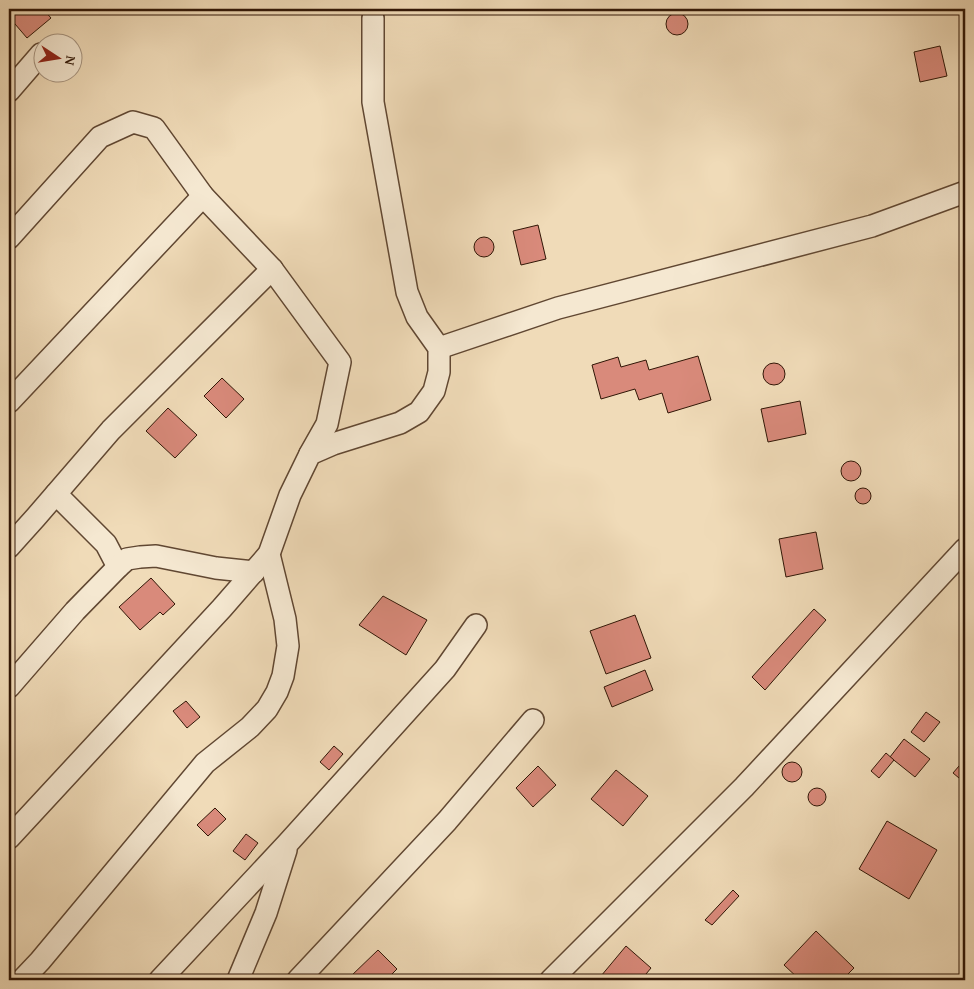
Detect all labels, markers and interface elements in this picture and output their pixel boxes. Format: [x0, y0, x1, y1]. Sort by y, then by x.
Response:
north arrow [32, 32, 82, 82]
text: N [60, 54, 81, 68]

